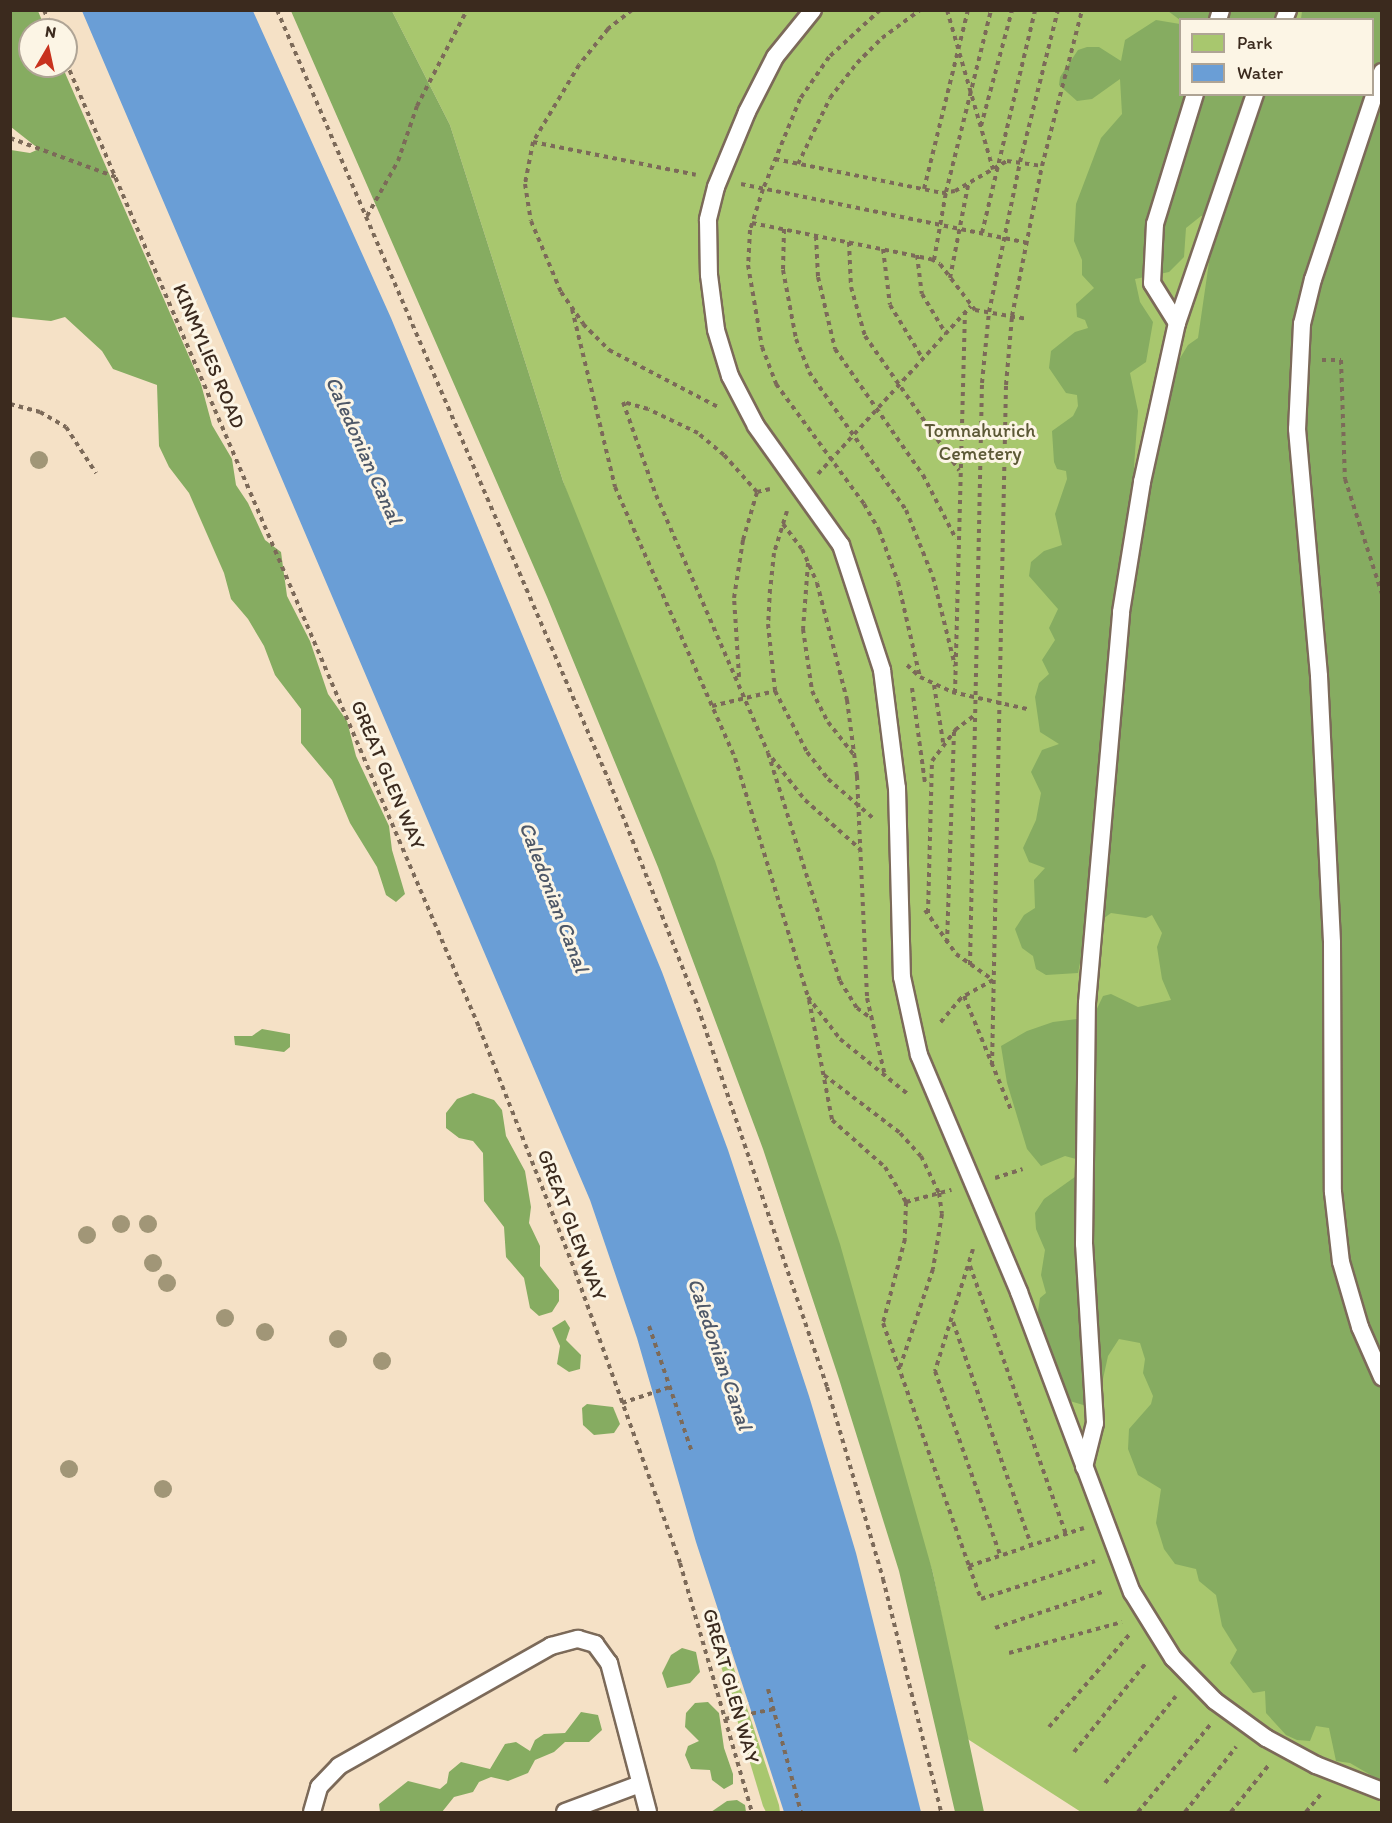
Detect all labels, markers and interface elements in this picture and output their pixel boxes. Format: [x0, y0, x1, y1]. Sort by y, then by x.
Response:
north arrow [18, 18, 78, 78]
legend [1179, 18, 1374, 96]
text: N [44, 21, 57, 42]
text: Park [1237, 32, 1272, 54]
text: Water [1237, 62, 1283, 84]
street label: KINMYLIES ROAD [168, 280, 250, 432]
water label: Caledonian Canal [320, 372, 408, 528]
park label: Tomnahurich Cemetery [924, 419, 1036, 466]
street label: GREAT GLEN WAY [346, 697, 430, 853]
water label: Caledonian Canal [514, 818, 594, 976]
street label: GREAT GLEN WAY [532, 1146, 612, 1304]
water label: Caledonian Canal [682, 1275, 758, 1433]
street label: GREAT GLEN WAY [697, 1606, 765, 1766]

